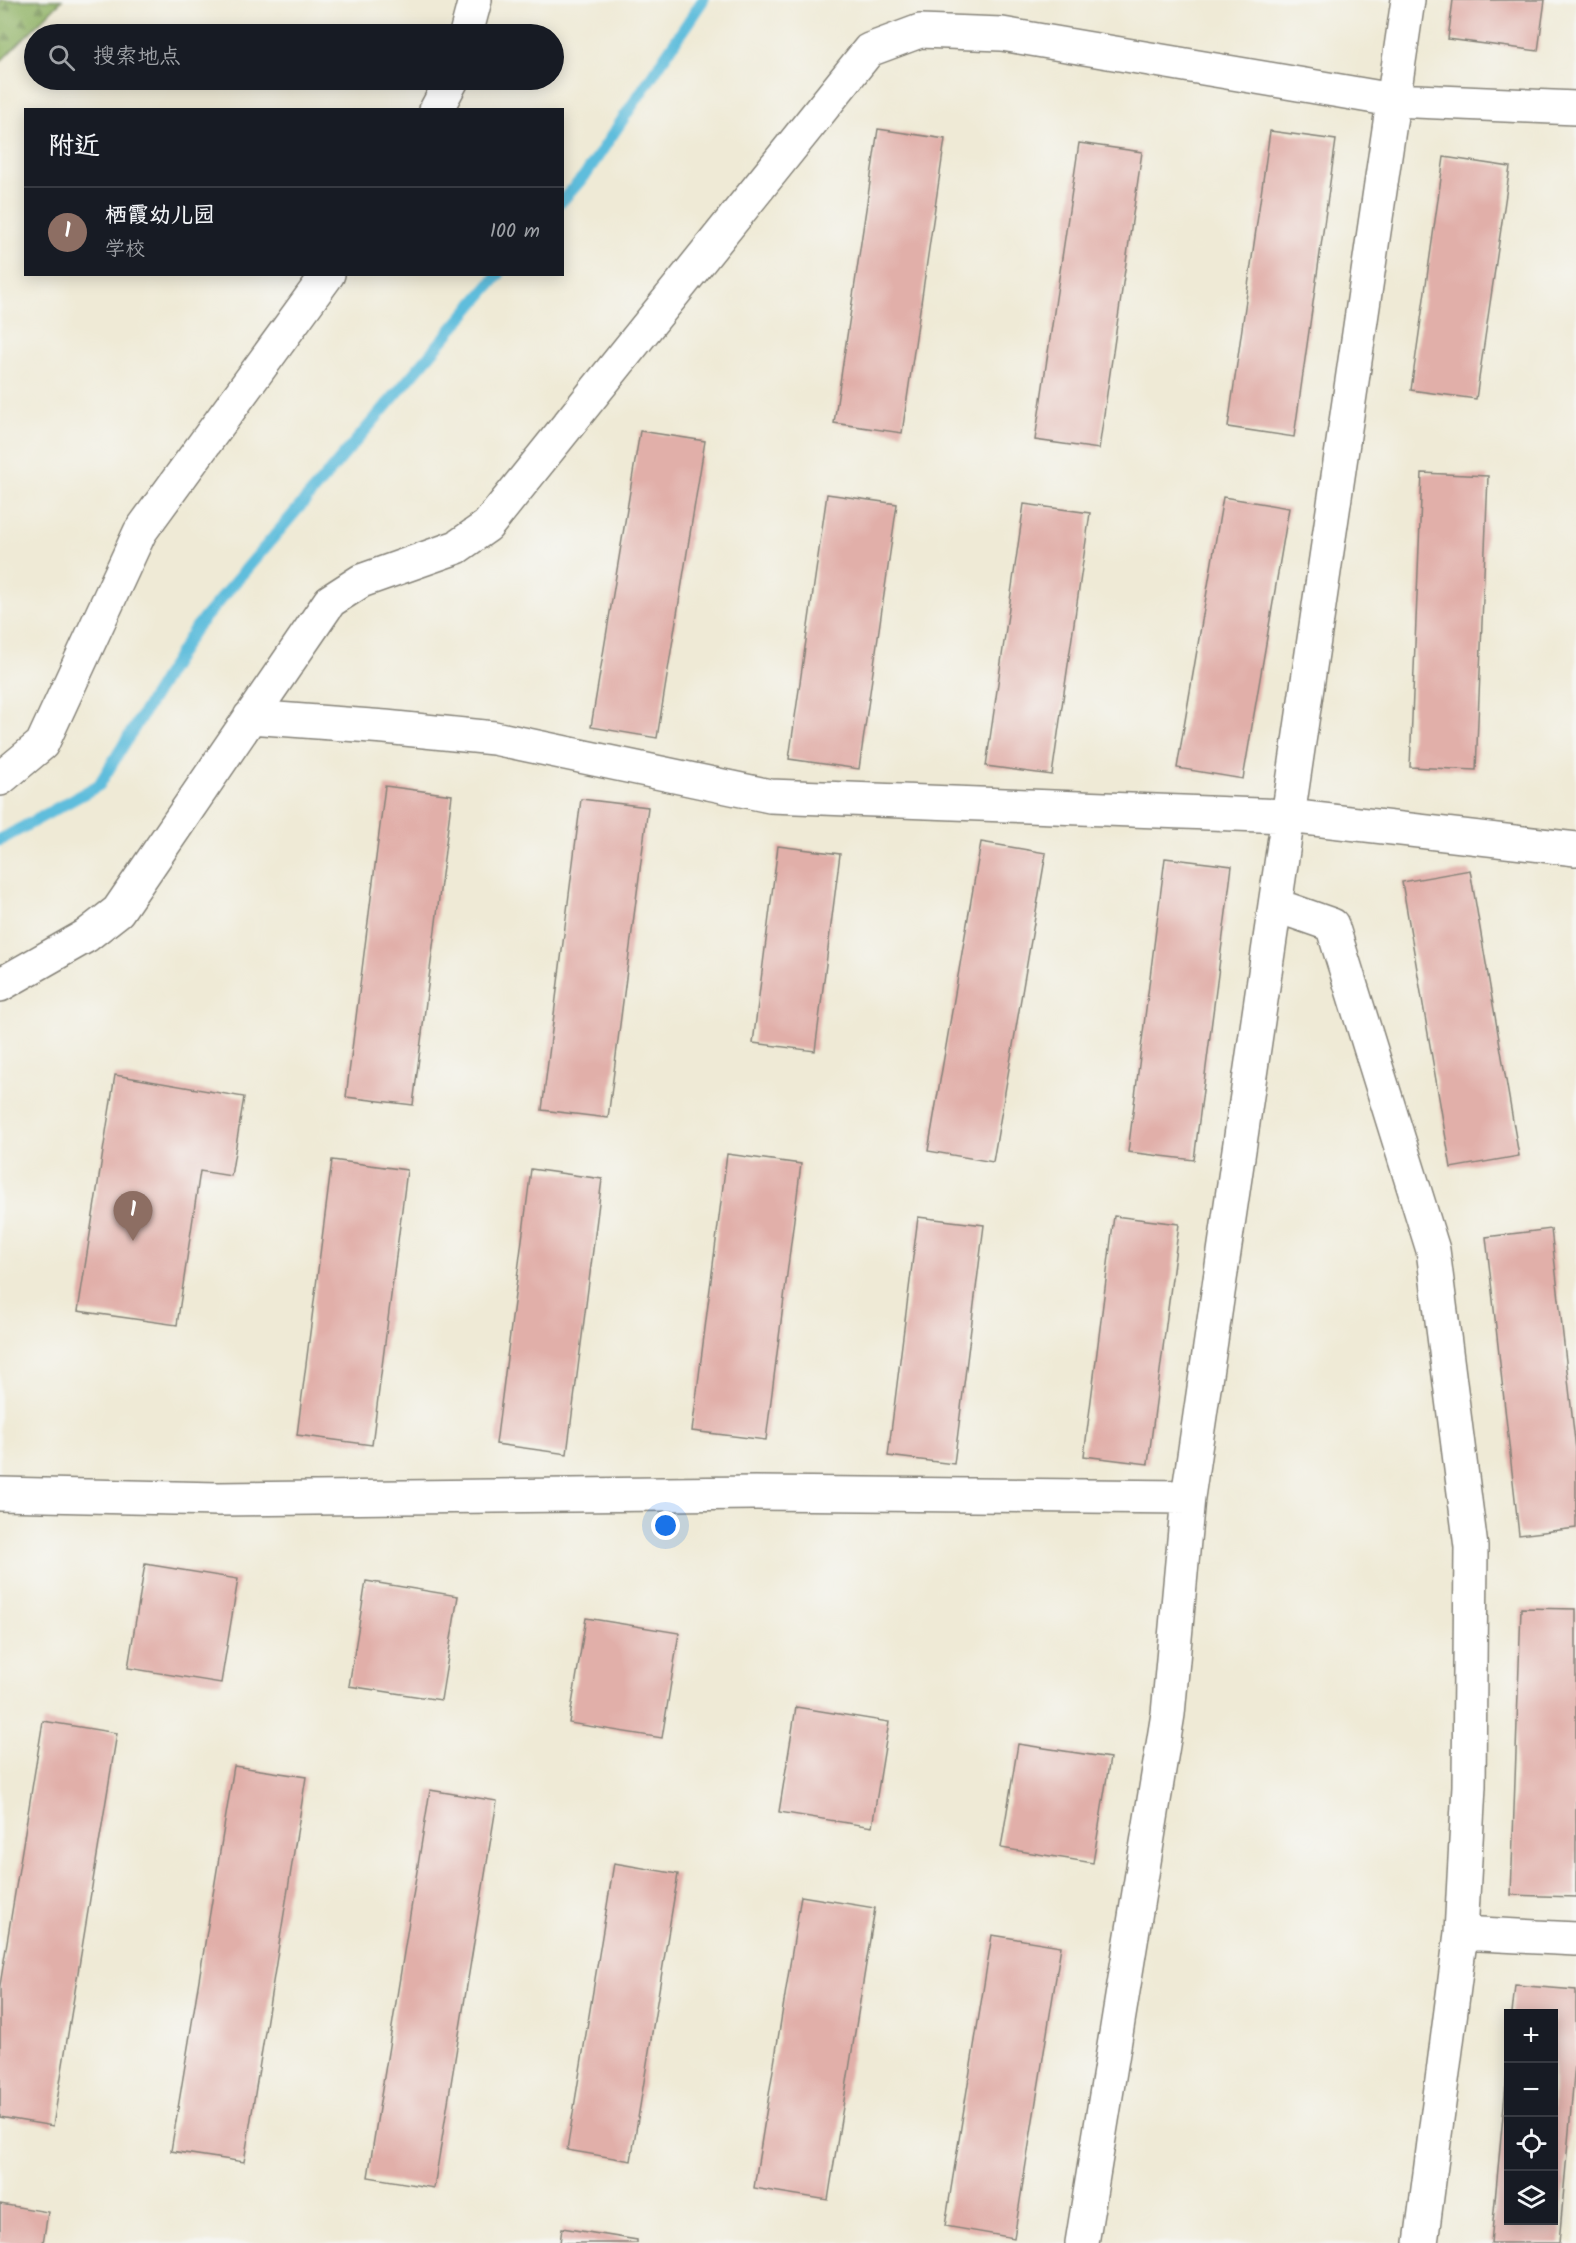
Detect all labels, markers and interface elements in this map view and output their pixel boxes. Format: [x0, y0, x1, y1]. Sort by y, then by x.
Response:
search box [24, 24, 564, 90]
text: 搜索地点 [93, 40, 181, 75]
icon: search [45, 41, 78, 74]
text: 附近 [48, 126, 100, 168]
text: 栖霞幼儿园 [105, 199, 215, 234]
text: 1 [64, 216, 71, 248]
text: 100 m [490, 216, 540, 248]
text: 学校 [105, 234, 145, 266]
pin: 1 [114, 1192, 152, 1241]
your location [651, 1511, 680, 1540]
map controls [1504, 2009, 1558, 2225]
button: + [1504, 2009, 1558, 2063]
button: − [1504, 2063, 1558, 2117]
button: locate [1504, 2117, 1558, 2171]
button: layers [1504, 2171, 1558, 2225]

